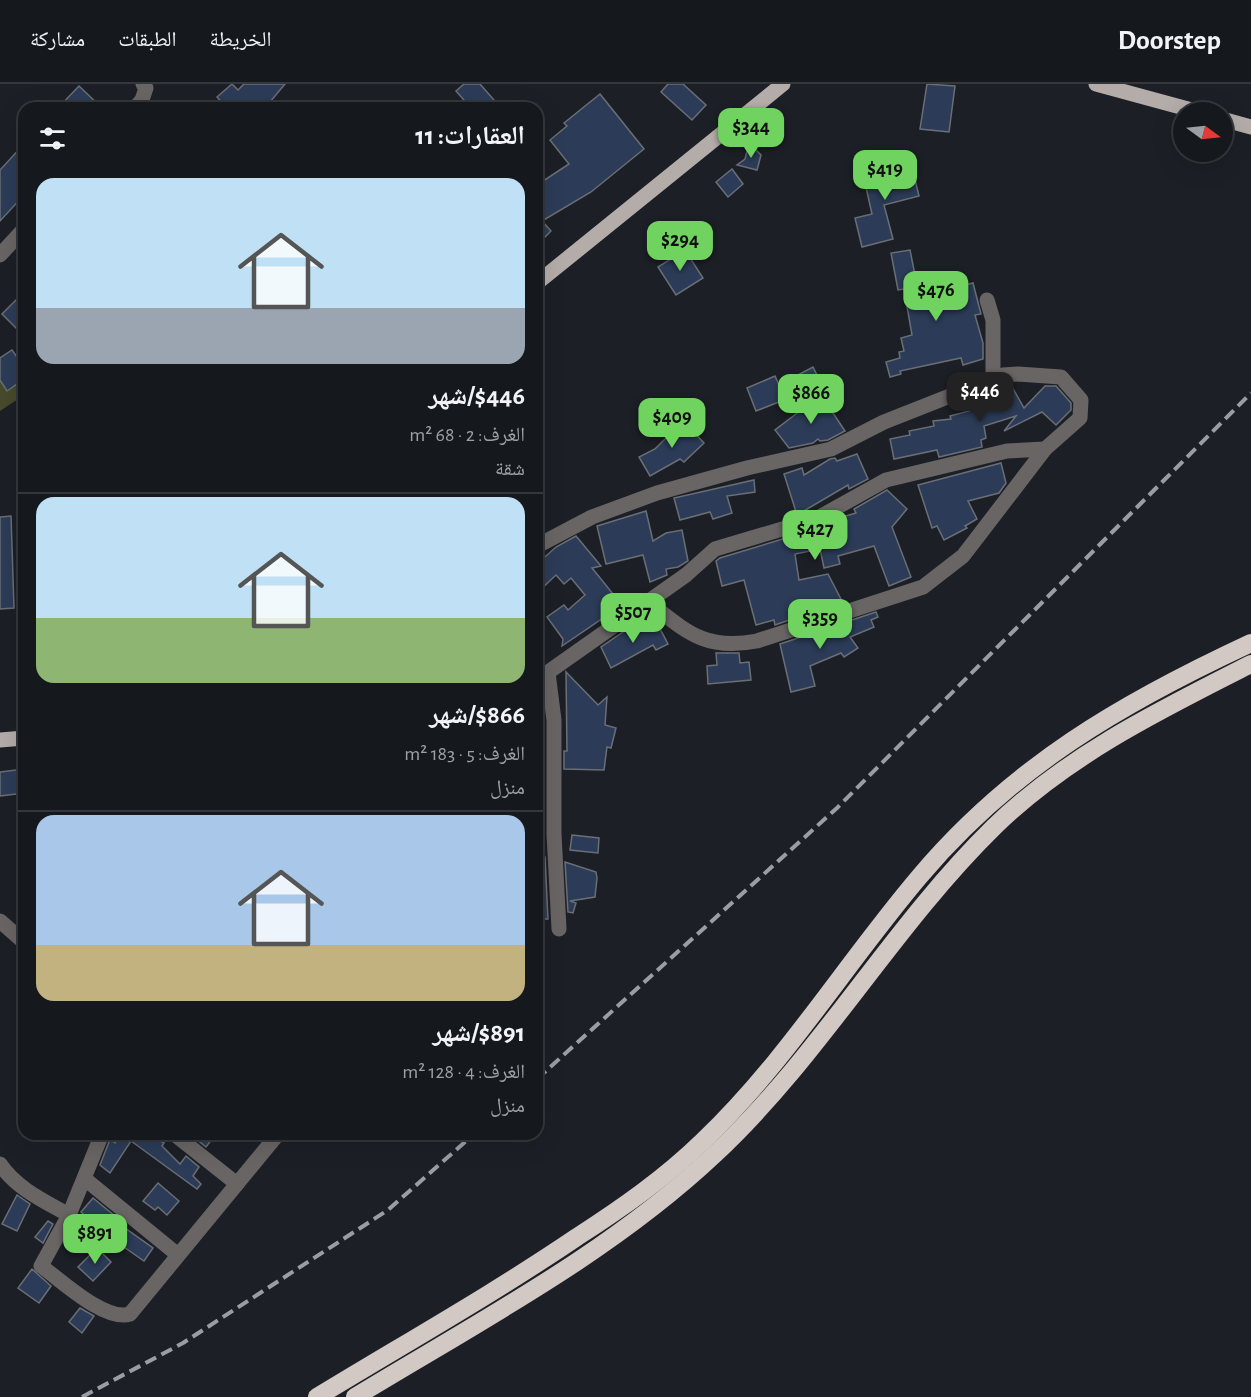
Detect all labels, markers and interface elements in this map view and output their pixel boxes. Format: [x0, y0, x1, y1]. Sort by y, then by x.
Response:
text: Doorstep [1118, 27, 1221, 55]
text: مشاركة [30, 29, 85, 50]
text: الطبقات [118, 29, 177, 50]
text: الخريطة [210, 29, 271, 50]
north arrow [1173, 102, 1233, 162]
map controls [1173, 102, 1233, 162]
pin: $344 [715, 108, 787, 159]
text: $344 [732, 117, 770, 137]
icon: filters [36, 122, 69, 155]
text: العقارات: 11 [415, 123, 525, 149]
pin: $419 [849, 150, 921, 201]
text: $419 [867, 159, 903, 179]
icon: home [227, 217, 335, 325]
pin: $294 [644, 221, 716, 272]
text: $294 [661, 230, 699, 250]
pin: $476 [900, 271, 972, 322]
text: $476 [917, 280, 955, 300]
pin: $446 [944, 372, 1016, 423]
pin: $866 [775, 374, 847, 425]
text: $446 [961, 381, 999, 401]
text: $446/شهر [428, 383, 525, 409]
text: $866 [792, 383, 830, 403]
pin: $409 [636, 398, 708, 449]
text: $409 [652, 407, 692, 427]
text: الغرف: 2 · 68 m² [409, 425, 525, 445]
text: شقة [495, 459, 525, 479]
pin: $427 [779, 510, 851, 561]
text: $427 [796, 519, 834, 539]
icon: home [227, 536, 335, 644]
pin: $507 [597, 593, 669, 644]
pin: $359 [784, 599, 856, 650]
text: $507 [615, 602, 651, 622]
text: $359 [802, 608, 838, 628]
text: $866/شهر [429, 702, 525, 728]
text: الغرف: 5 · 183 m² [404, 744, 525, 764]
text: منزل [490, 778, 525, 798]
icon: home [227, 854, 335, 962]
text: $891/شهر [432, 1020, 525, 1046]
text: الغرف: 4 · 128 m² [402, 1062, 525, 1082]
text: منزل [490, 1096, 525, 1116]
pin: $891 [59, 1214, 131, 1265]
text: $891 [77, 1223, 113, 1243]

